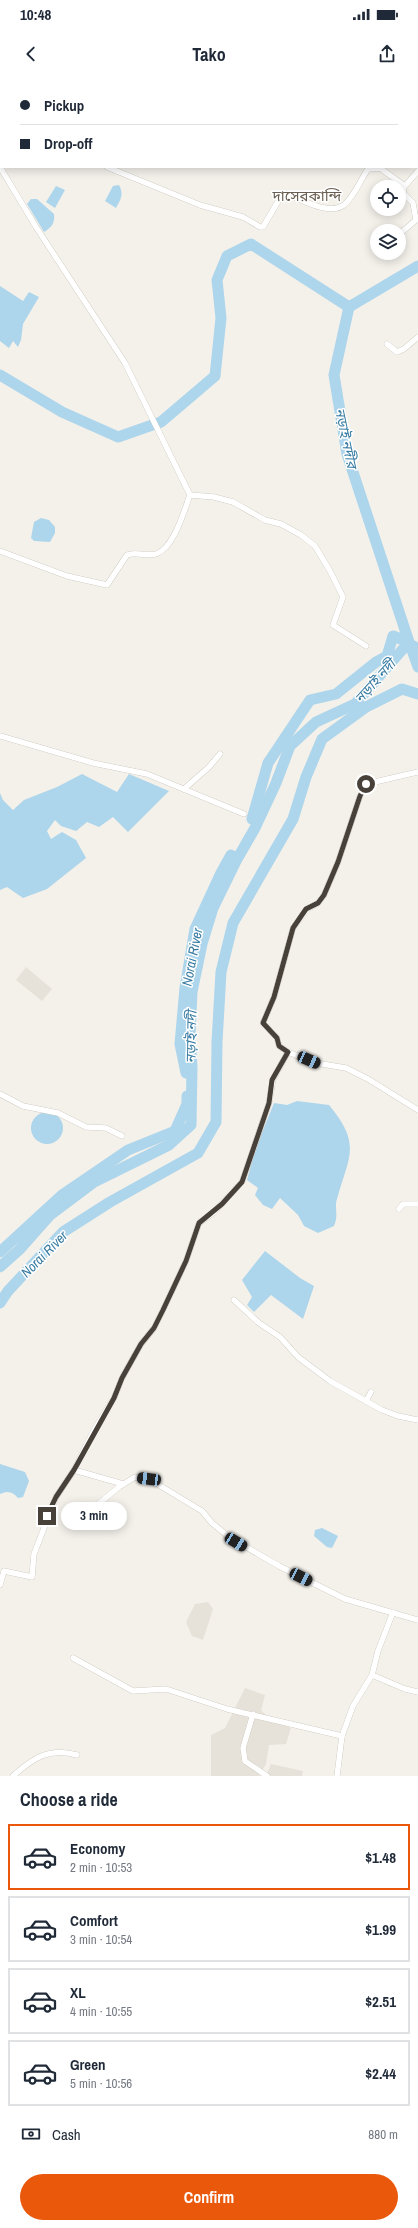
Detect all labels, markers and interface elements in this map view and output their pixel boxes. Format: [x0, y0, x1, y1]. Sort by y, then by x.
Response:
text: 10:48 [20, 4, 51, 25]
text: Tako [192, 42, 226, 67]
icon: back [20, 43, 42, 65]
icon: share [376, 43, 398, 65]
text: Pickup [44, 95, 84, 116]
text: Drop-off [44, 133, 93, 154]
map controls [370, 180, 406, 260]
button: locate [370, 180, 406, 216]
district label: দাসেরকান্দি [272, 185, 342, 206]
button: layers [370, 224, 406, 260]
water label: নড়াই নদীর [331, 406, 362, 472]
water label: নড়াই নদী [351, 653, 402, 707]
route start [357, 775, 375, 793]
water label: Norai River [178, 925, 207, 988]
water label: নড়াই নদী [182, 1007, 201, 1063]
car [296, 1050, 322, 1070]
water label: Norai River [17, 1226, 72, 1281]
car [136, 1472, 162, 1486]
callout: 3 min [61, 1502, 127, 1530]
route end [38, 1507, 56, 1525]
text: 3 min [80, 1507, 108, 1524]
car [223, 1531, 249, 1553]
car [288, 1566, 314, 1588]
text: Choose a ride [20, 1787, 118, 1812]
text: Economy [70, 1838, 125, 1859]
icon: car [22, 1839, 58, 1875]
text: $1.48 [365, 1847, 396, 1868]
text: 2 min · 10:53 [70, 1859, 132, 1876]
text: Comfort [70, 1910, 118, 1931]
icon: car [22, 1911, 58, 1947]
text: $1.99 [365, 1919, 396, 1940]
text: 3 min · 10:54 [70, 1931, 132, 1948]
text: XL [70, 1982, 86, 2003]
icon: car [22, 1983, 58, 2019]
text: $2.51 [365, 1991, 396, 2012]
text: 4 min · 10:55 [70, 2003, 132, 2020]
text: Green [70, 2054, 106, 2075]
icon: car [22, 2055, 58, 2091]
text: $2.44 [365, 2063, 396, 2084]
text: 5 min · 10:56 [70, 2075, 132, 2092]
icon: cash [20, 2123, 42, 2145]
text: Cash [52, 2124, 81, 2145]
text: 880 m [368, 2126, 398, 2143]
button: Confirm [20, 2174, 398, 2220]

